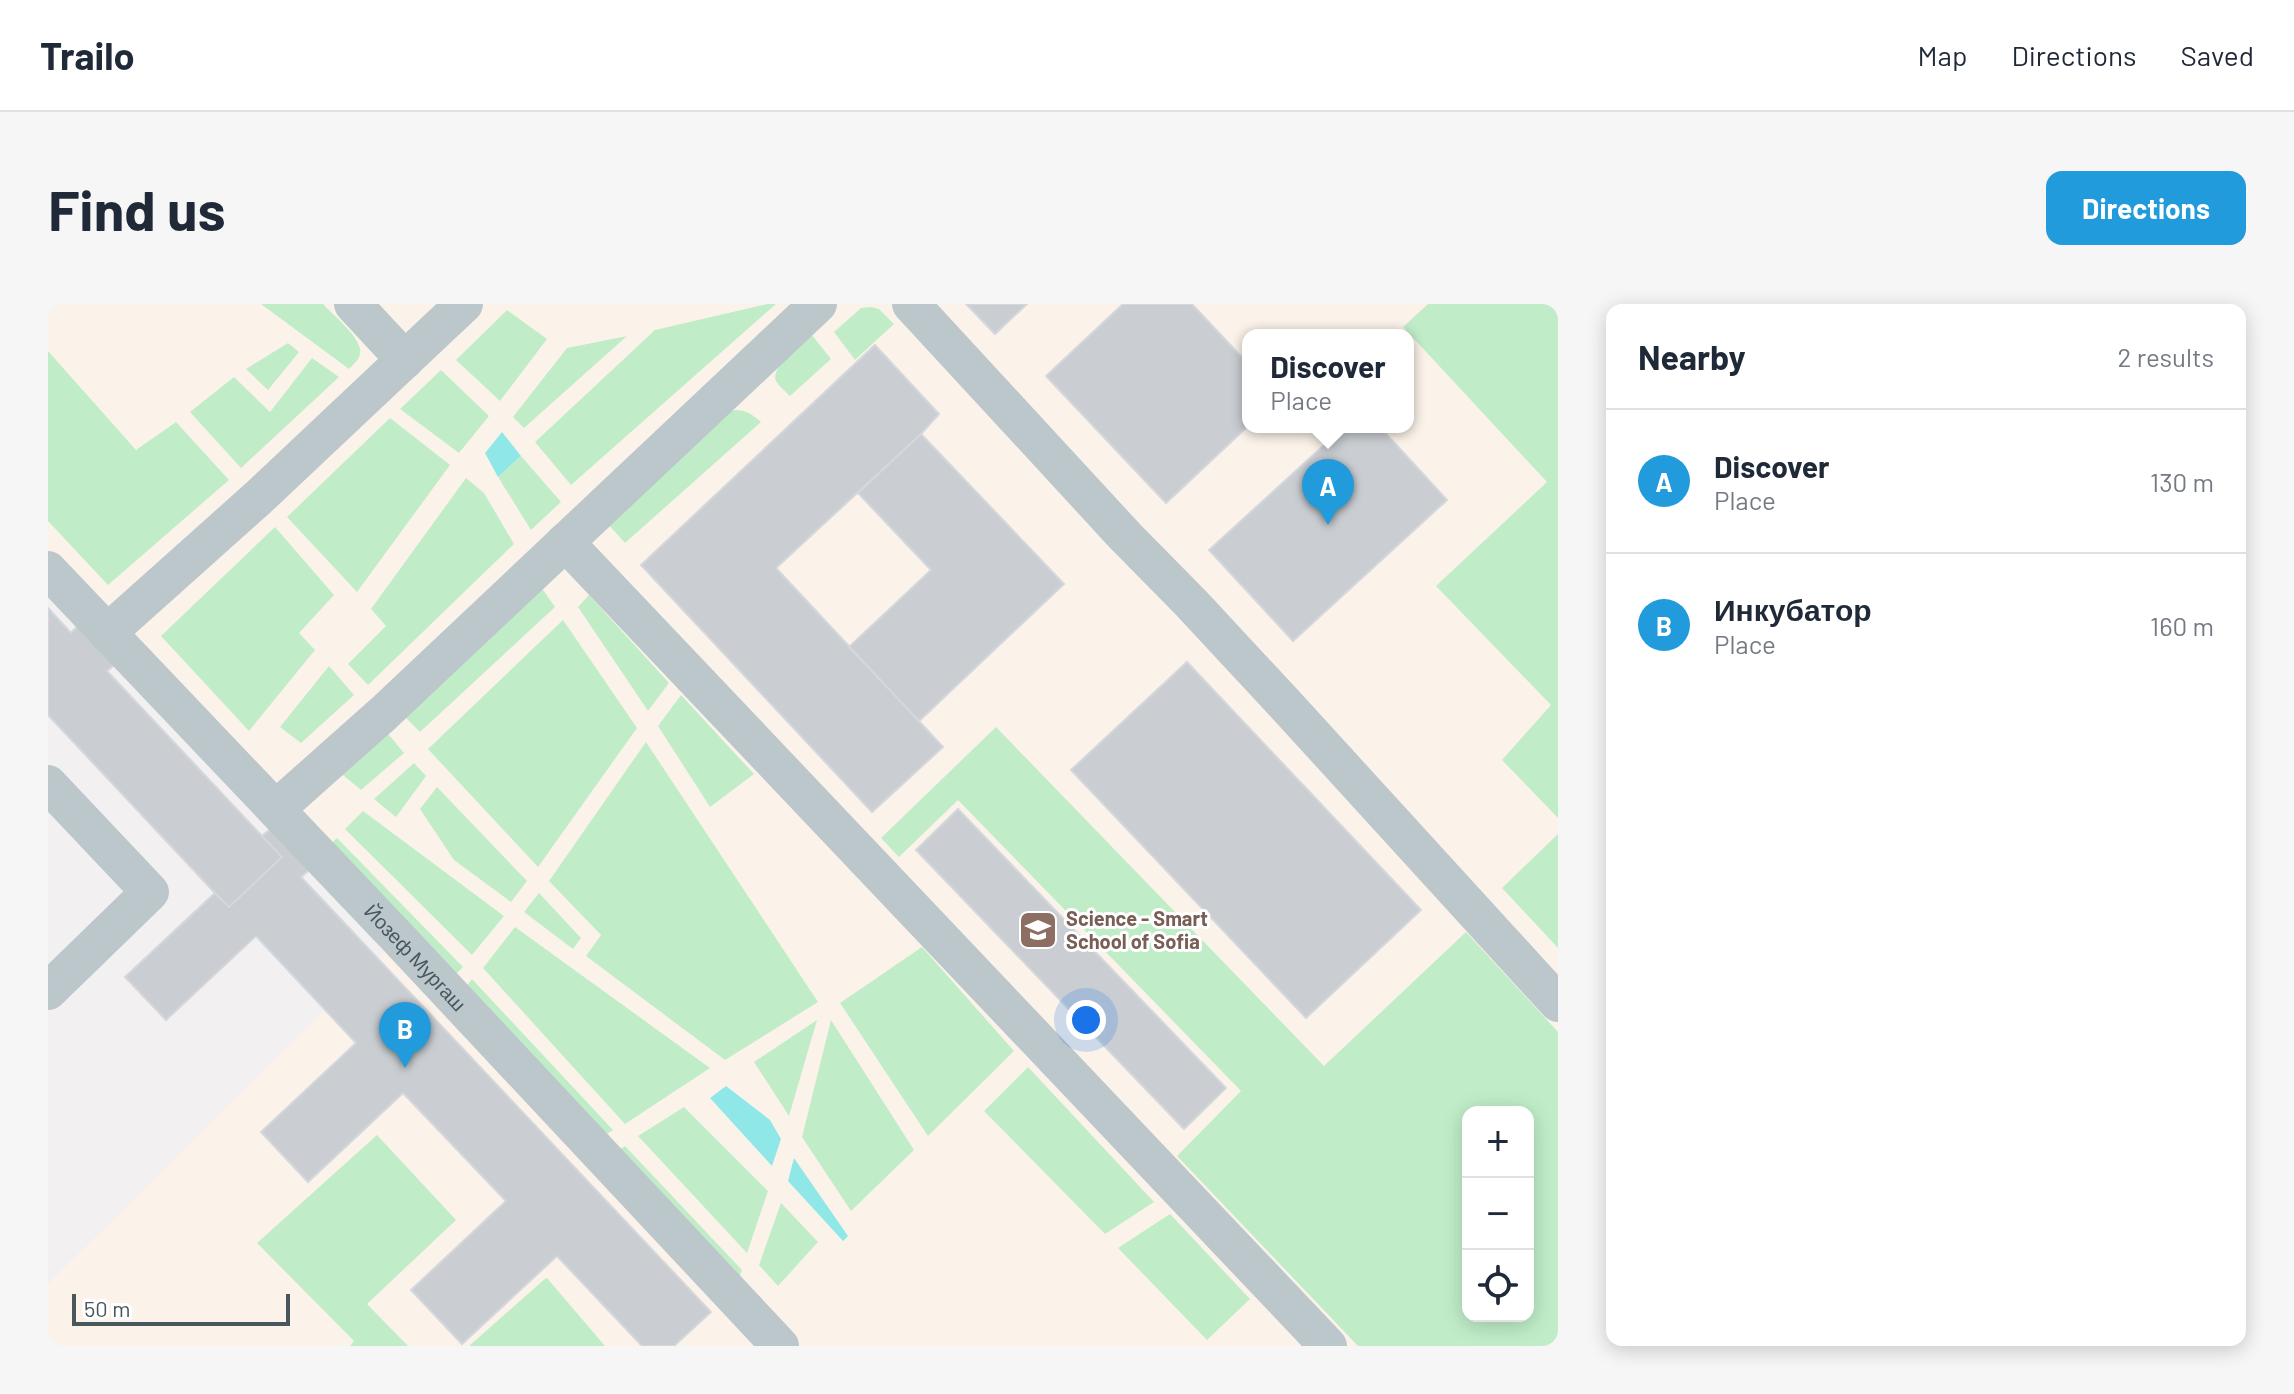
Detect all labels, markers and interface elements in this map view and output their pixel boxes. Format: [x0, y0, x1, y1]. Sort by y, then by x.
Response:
text: Trailo [40, 32, 135, 78]
text: Map [1918, 38, 1967, 72]
text: Directions [2011, 38, 2137, 72]
text: Saved [2181, 38, 2254, 72]
button: Directions [2046, 171, 2246, 245]
text: Find us [48, 175, 226, 242]
popup [1242, 329, 1414, 433]
text: Nearby [1638, 336, 1746, 377]
text: 2 results [2118, 341, 2214, 372]
text: Discover [1270, 348, 1386, 384]
text: Place [1270, 384, 1332, 415]
text: Discover [1714, 448, 1830, 484]
pin: A [1302, 459, 1354, 525]
text: A [1655, 466, 1673, 497]
text: 130 m [2150, 466, 2214, 497]
text: Place [1714, 484, 1776, 515]
text: Инкубатор [1714, 591, 1872, 627]
text: B [1656, 610, 1672, 641]
text: 160 m [2150, 610, 2214, 641]
text: Place [1714, 628, 1776, 659]
street label: Йозеф Мургаш [360, 899, 472, 1016]
place label: Science - Smart School of Sofia [1066, 906, 1208, 953]
school or university icon: Science - Smart School of Sofia [1017, 909, 1059, 951]
your location [1066, 1000, 1106, 1040]
pin: B [379, 1002, 431, 1068]
map controls [1462, 1106, 1534, 1322]
button: + [1462, 1106, 1534, 1178]
button: − [1462, 1178, 1534, 1250]
button: locate [1462, 1250, 1534, 1322]
scale bar [72, 1290, 290, 1326]
text: 50 m [84, 1295, 130, 1321]

